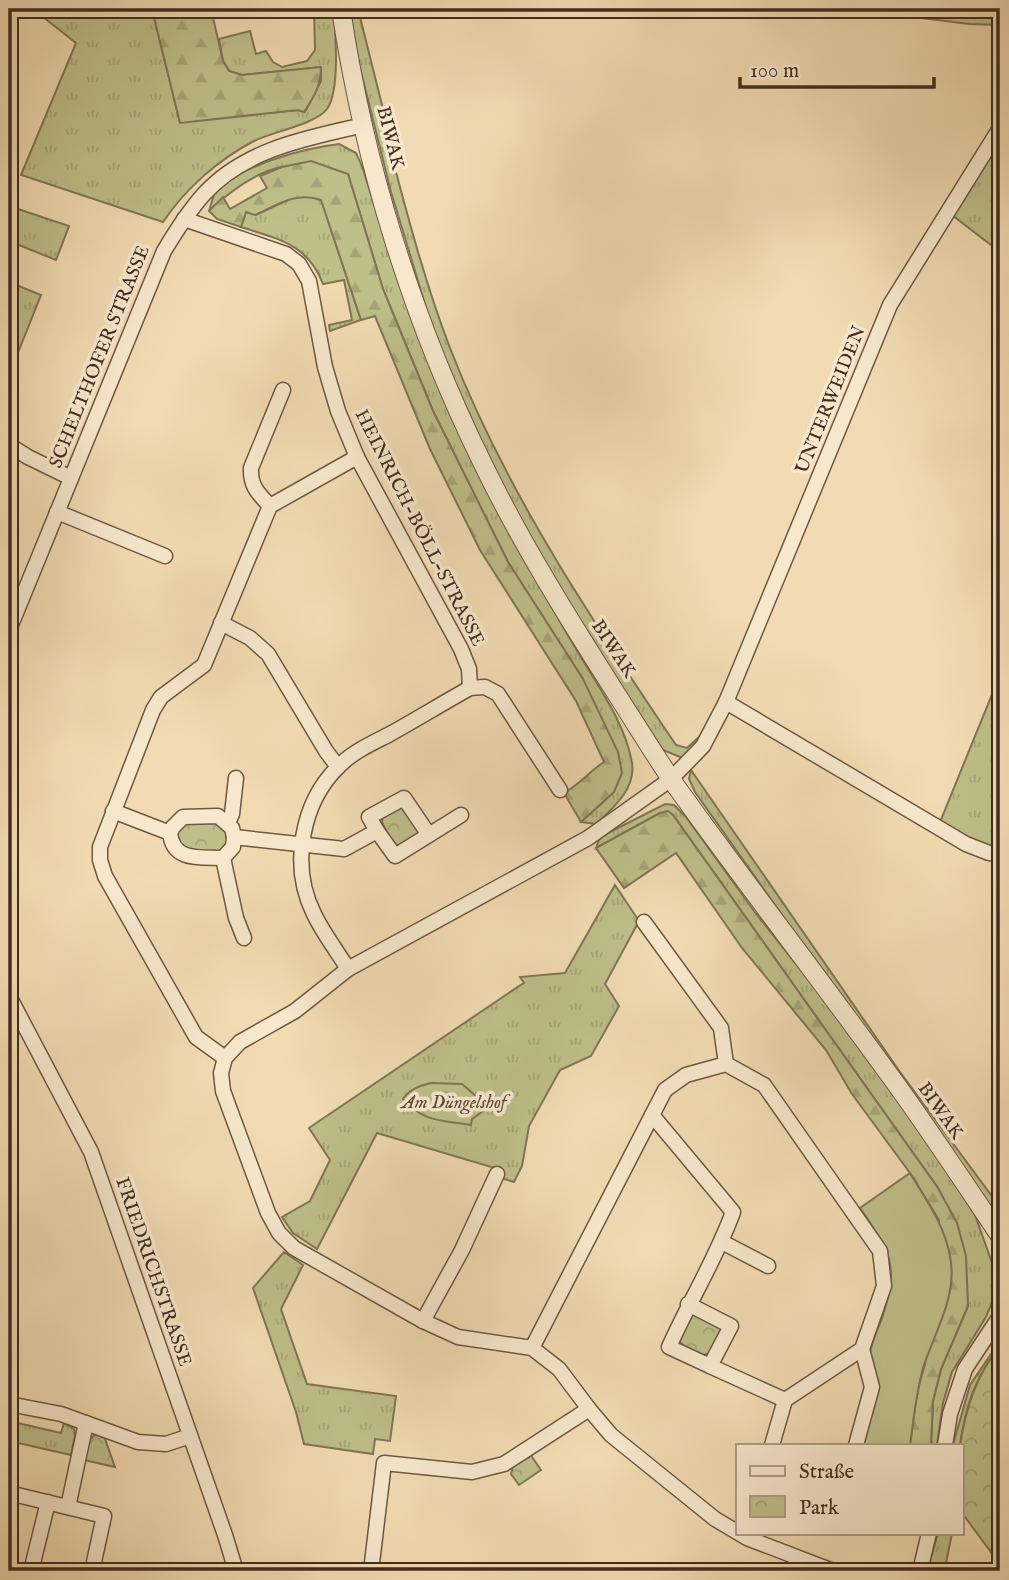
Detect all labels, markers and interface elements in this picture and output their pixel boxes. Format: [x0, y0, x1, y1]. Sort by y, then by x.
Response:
scale bar [740, 46, 934, 90]
text: 100 m [750, 58, 799, 85]
street label: BIWAK [371, 104, 410, 172]
street label: SCHELTHOFER STRASSE [44, 242, 156, 472]
street label: UNTERWEIDEN [790, 323, 872, 477]
street label: HEINRICH-BÖLL-STRASSE [349, 406, 489, 650]
street label: BIWAK [585, 615, 641, 683]
street label: BIWAK [912, 1078, 968, 1145]
park label: Am Düngelshof [399, 1091, 511, 1115]
street label: FRIEDRICHSTRASSE [109, 1174, 197, 1370]
legend [736, 1444, 964, 1534]
text: Straße [799, 1459, 855, 1486]
text: Park [799, 1495, 840, 1522]

